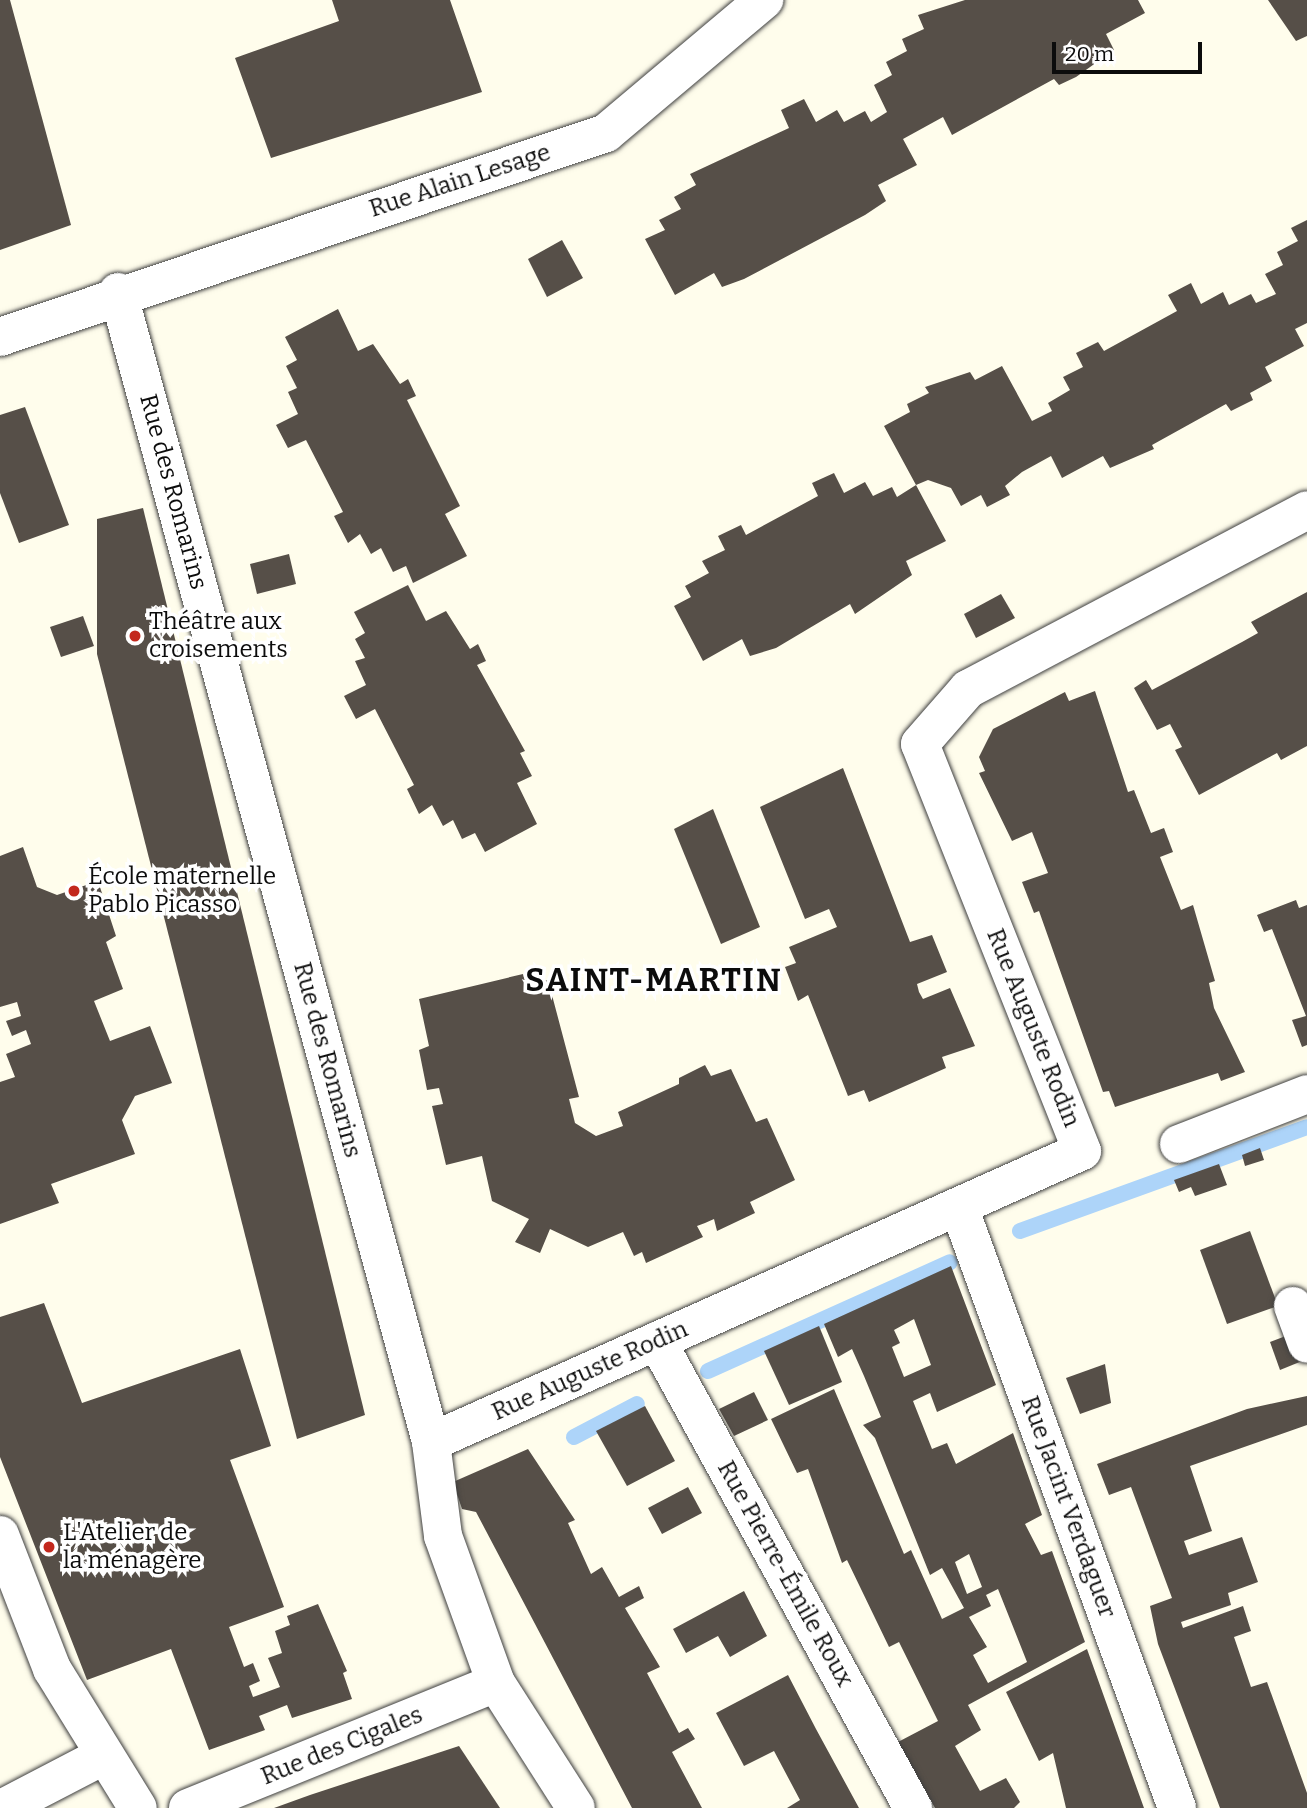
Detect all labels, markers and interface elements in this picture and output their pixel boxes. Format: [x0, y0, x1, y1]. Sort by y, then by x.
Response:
scale bar [1055, 28, 1206, 72]
text: 20 m [1065, 41, 1114, 67]
street label: Rue Alain Lesage [366, 138, 554, 224]
street label: Rue des Romarins [133, 391, 213, 593]
place label: Théâtre aux croisements [149, 608, 288, 664]
marker: Théâtre aux croisements [127, 628, 143, 644]
place label: École maternelle Pablo Picasso [88, 863, 276, 919]
marker: École maternelle Pablo Picasso [66, 883, 82, 899]
street label: Rue Auguste Rodin [980, 925, 1086, 1131]
street label: Rue des Romarins [287, 959, 367, 1161]
district label: SAINT-MARTIN [527, 961, 781, 999]
street label: Rue Auguste Rodin [488, 1315, 692, 1427]
street label: Rue Jacint Verdaguer [1015, 1392, 1121, 1622]
street label: Rue Pierre-Émile Roux [711, 1456, 859, 1692]
place label: L'Atelier de la ménagère [63, 1519, 201, 1575]
marker: L'Atelier de la ménagère [41, 1539, 57, 1555]
street label: Rue des Cigales [257, 1701, 427, 1791]

